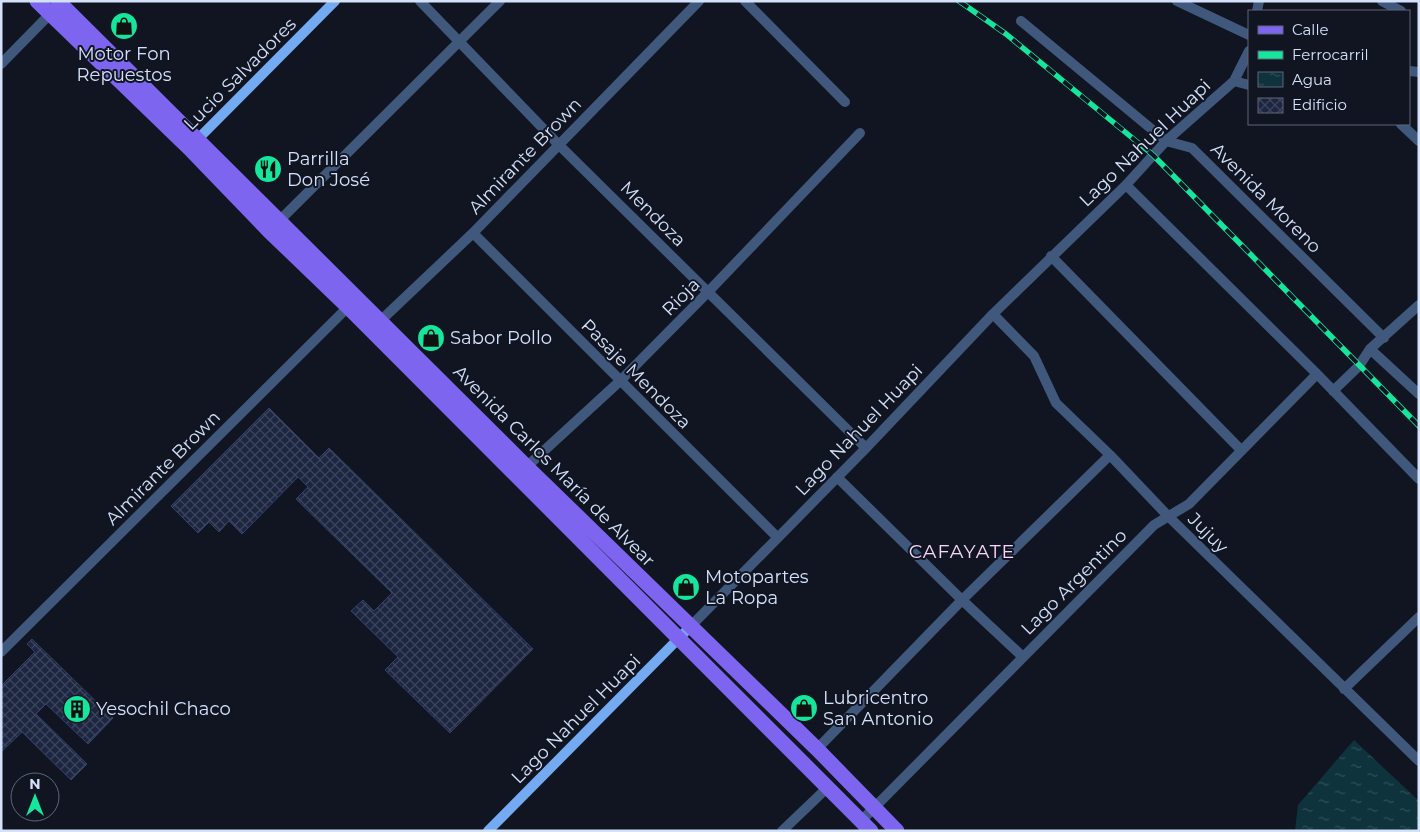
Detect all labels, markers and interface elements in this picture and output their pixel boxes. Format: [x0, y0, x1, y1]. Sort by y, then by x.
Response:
legend [1248, 10, 1410, 125]
shop icon: Motor Fon Repuestos [109, 11, 139, 41]
street label: Lucio Salvadores [179, 13, 301, 135]
text: Calle [1292, 20, 1329, 39]
place label: Motor Fon Repuestos [77, 43, 172, 86]
text: Ferrocarril [1292, 45, 1369, 64]
text: Agua [1292, 70, 1332, 89]
street label: Lago Nahuel Huapi [1075, 75, 1215, 211]
street label: Almirante Brown [464, 93, 586, 219]
text: Edificio [1292, 95, 1347, 114]
street label: Avenida Moreno [1206, 138, 1326, 258]
place label: Parrilla Don José [287, 148, 370, 191]
restaurant icon: Parrilla Don José [253, 154, 283, 184]
street label: Mendoza [616, 177, 690, 251]
street label: Rioja [657, 273, 705, 321]
street label: Pasaje Mendoza [576, 314, 696, 434]
shop icon: Sabor Pollo [416, 323, 446, 353]
place label: Sabor Pollo [450, 327, 552, 349]
street label: Lago Nahuel Huapi [791, 360, 927, 500]
street label: Avenida Carlos María de Alvear [449, 361, 659, 571]
street label: Almirante Brown [101, 406, 225, 530]
street label: Jujuy [1183, 508, 1233, 558]
street label: Lago Argentino [1017, 525, 1131, 639]
district label: CAFAYATE [909, 540, 1015, 563]
place label: Motopartes La Ropa [705, 566, 809, 609]
shop icon: Motopartes La Ropa [671, 572, 701, 602]
street label: Lago Nahuel Huapi [507, 650, 645, 788]
place label: Lubricentro San Antonio [823, 687, 933, 730]
shop icon: Lubricentro San Antonio [789, 693, 819, 723]
building icon: Yesochil Chaco [62, 694, 92, 724]
place label: Yesochil Chaco [96, 698, 231, 720]
north arrow [10, 772, 60, 822]
text: N [29, 775, 41, 793]

